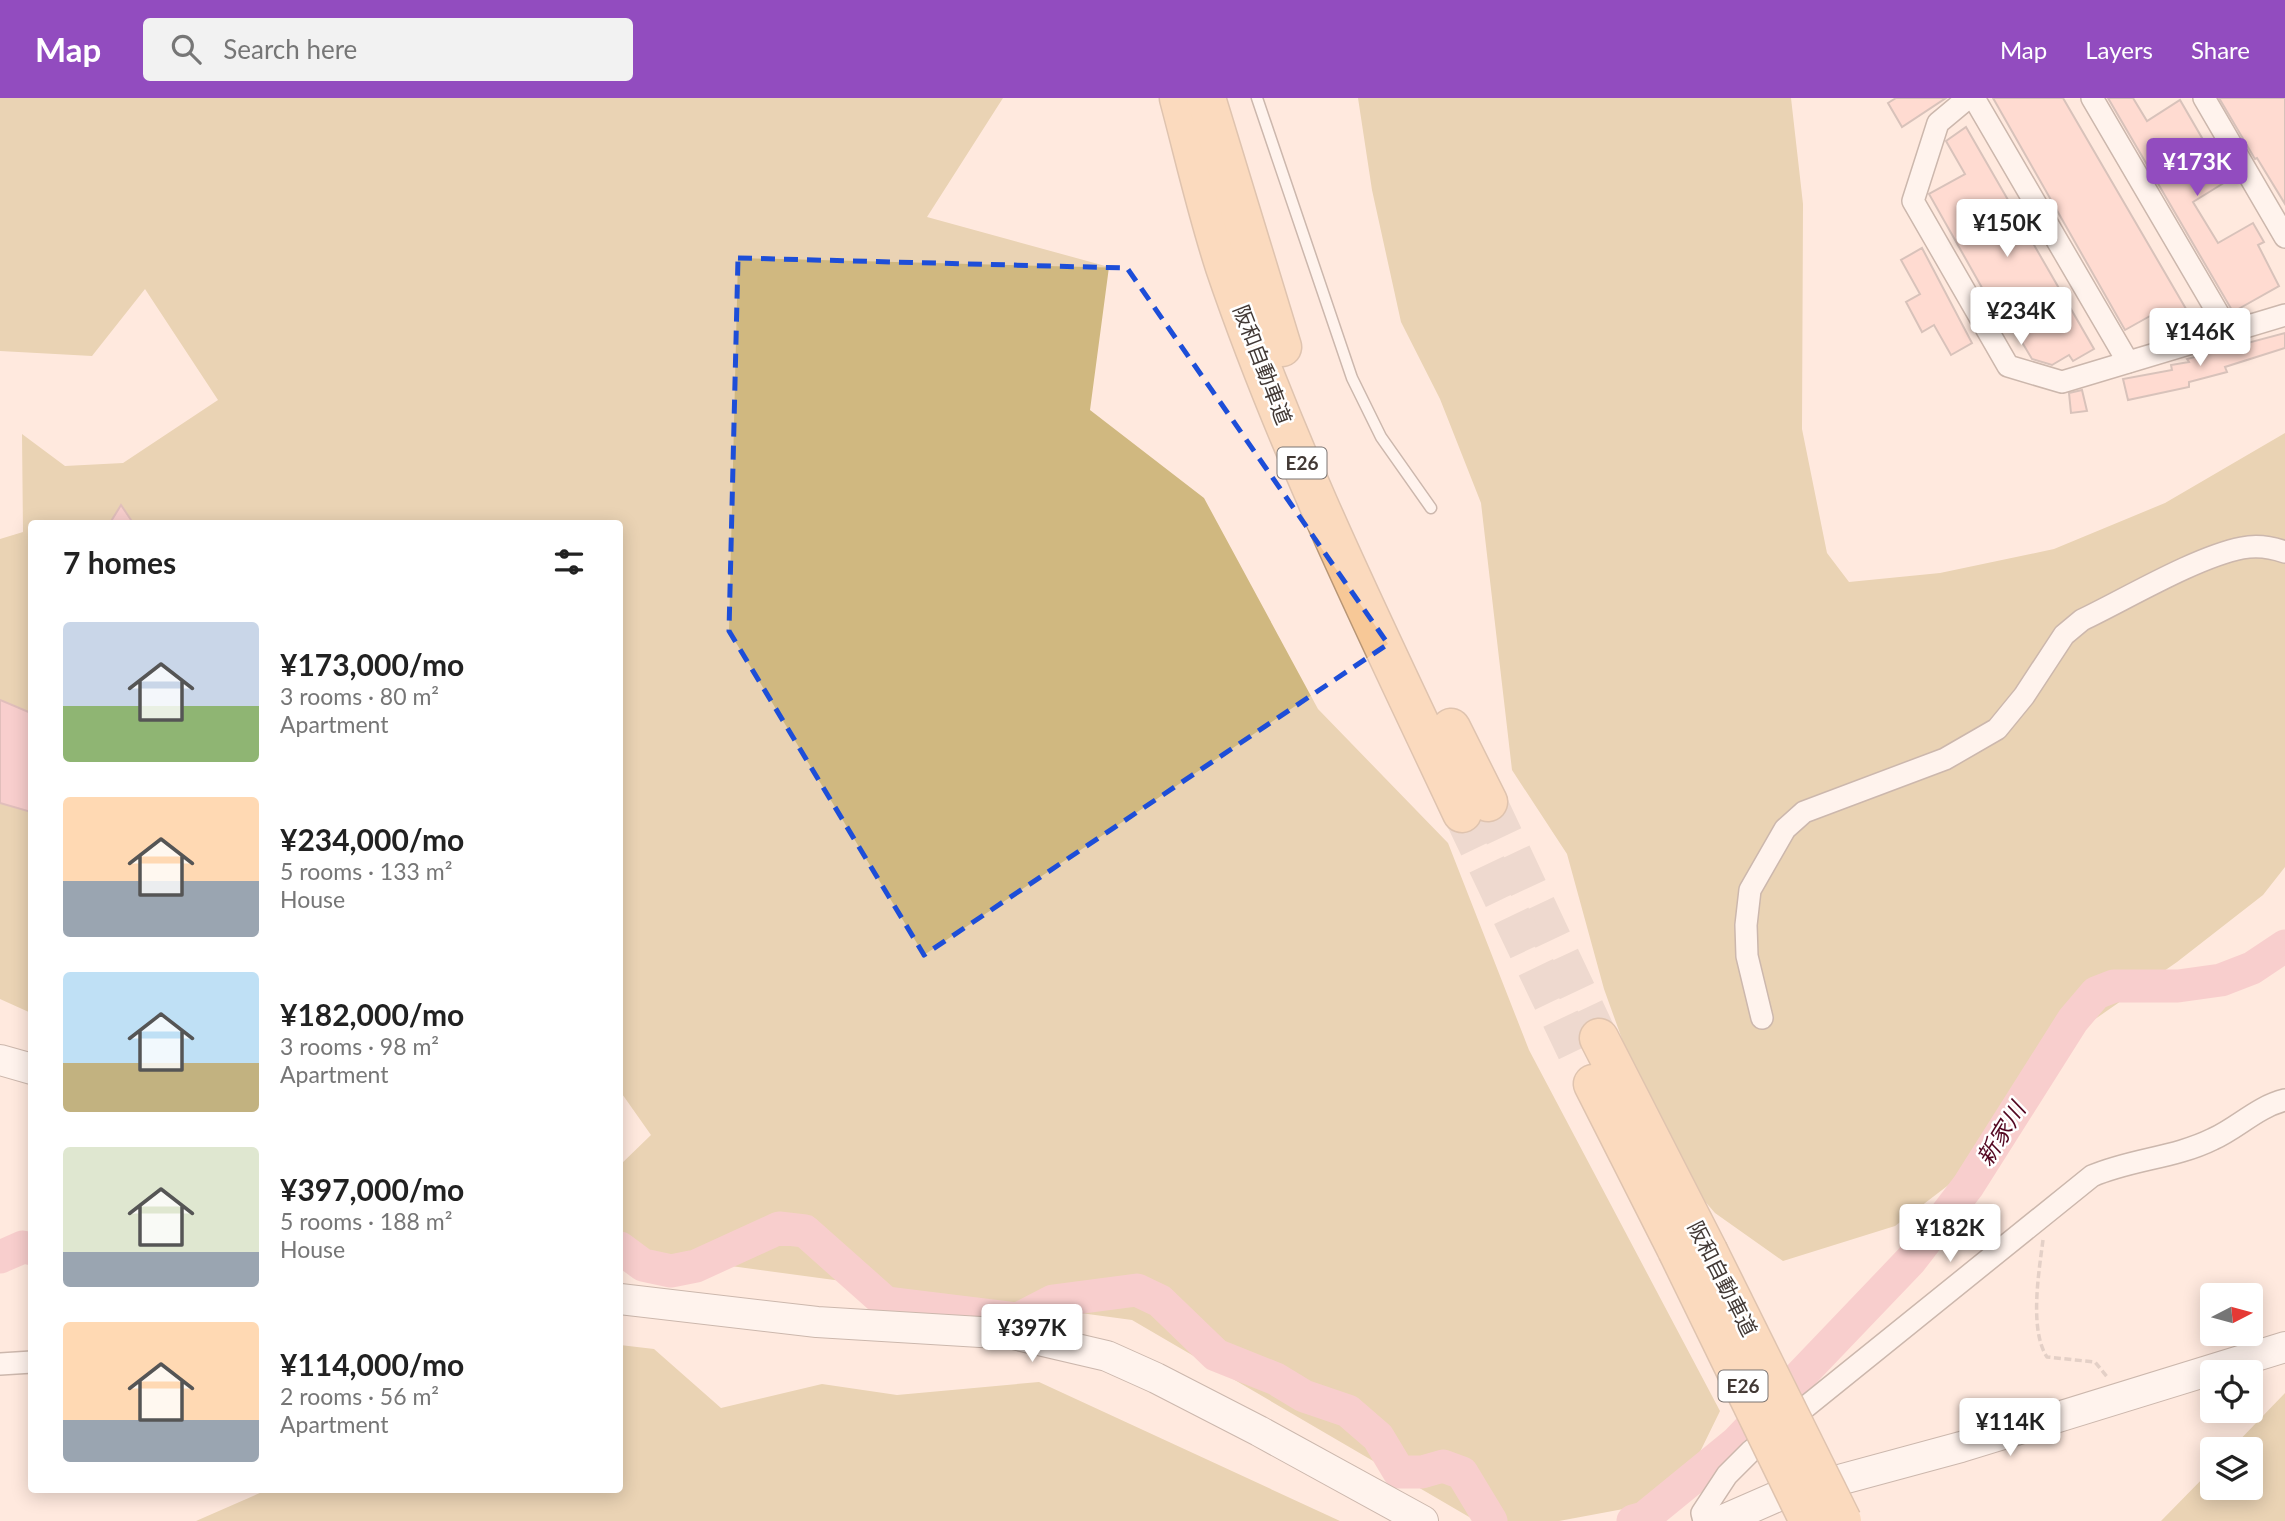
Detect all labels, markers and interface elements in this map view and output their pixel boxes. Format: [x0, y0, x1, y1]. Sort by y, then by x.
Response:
search box [143, 18, 633, 81]
text: Map [35, 29, 101, 69]
icon: search [167, 30, 205, 68]
text: Search here [223, 33, 357, 65]
text: Map [2000, 35, 2047, 64]
text: Layers [2085, 35, 2153, 64]
text: Share [2191, 35, 2250, 64]
pin: ¥173K [2148, 139, 2246, 198]
text: ¥173K [2162, 147, 2232, 175]
pin: ¥150K [1958, 200, 2056, 259]
text: ¥150K [1972, 208, 2042, 236]
pin: ¥234K [1972, 288, 2070, 347]
text: ¥234K [1986, 296, 2056, 324]
street label: 阪和自動車道 [1229, 301, 1298, 428]
pin: ¥146K [2151, 308, 2249, 368]
text: ¥146K [2165, 317, 2235, 345]
road number: E26 [1278, 448, 1326, 478]
icon: filters [550, 543, 588, 581]
text: 7 homes [63, 544, 176, 580]
text: ¥173,000/mo [280, 646, 464, 682]
icon: home [119, 650, 203, 734]
text: 3 rooms · 80 m² [280, 682, 439, 710]
text: Apartment [280, 710, 388, 738]
text: ¥234,000/mo [280, 821, 464, 857]
icon: home [119, 825, 203, 909]
text: 5 rooms · 133 m² [280, 857, 452, 885]
text: House [280, 885, 345, 913]
text: ¥182,000/mo [280, 996, 464, 1032]
icon: home [119, 1000, 203, 1084]
text: 3 rooms · 98 m² [280, 1032, 439, 1060]
text: Apartment [280, 1060, 388, 1088]
water label: 新家川 [1970, 1094, 2032, 1170]
text: ¥397,000/mo [280, 1171, 464, 1207]
icon: home [119, 1175, 203, 1259]
pin: ¥182K [1901, 1204, 1999, 1264]
text: 5 rooms · 188 m² [280, 1207, 452, 1235]
text: ¥182K [1915, 1213, 1985, 1241]
street label: 阪和自動車道 [1684, 1217, 1763, 1340]
text: House [280, 1235, 345, 1263]
north arrow [2200, 1283, 2263, 1346]
map controls [2200, 1283, 2263, 1500]
pin: ¥397K [983, 1304, 1081, 1364]
text: ¥397K [997, 1313, 1067, 1341]
text: ¥114,000/mo [280, 1346, 464, 1382]
icon: home [119, 1350, 203, 1434]
button: locate [2200, 1360, 2263, 1423]
road number: E26 [1718, 1370, 1768, 1402]
text: 2 rooms · 56 m² [280, 1382, 439, 1410]
pin: ¥114K [1961, 1398, 2059, 1458]
text: ¥114K [1975, 1407, 2045, 1435]
text: Apartment [280, 1410, 388, 1438]
button: layers [2200, 1437, 2263, 1500]

